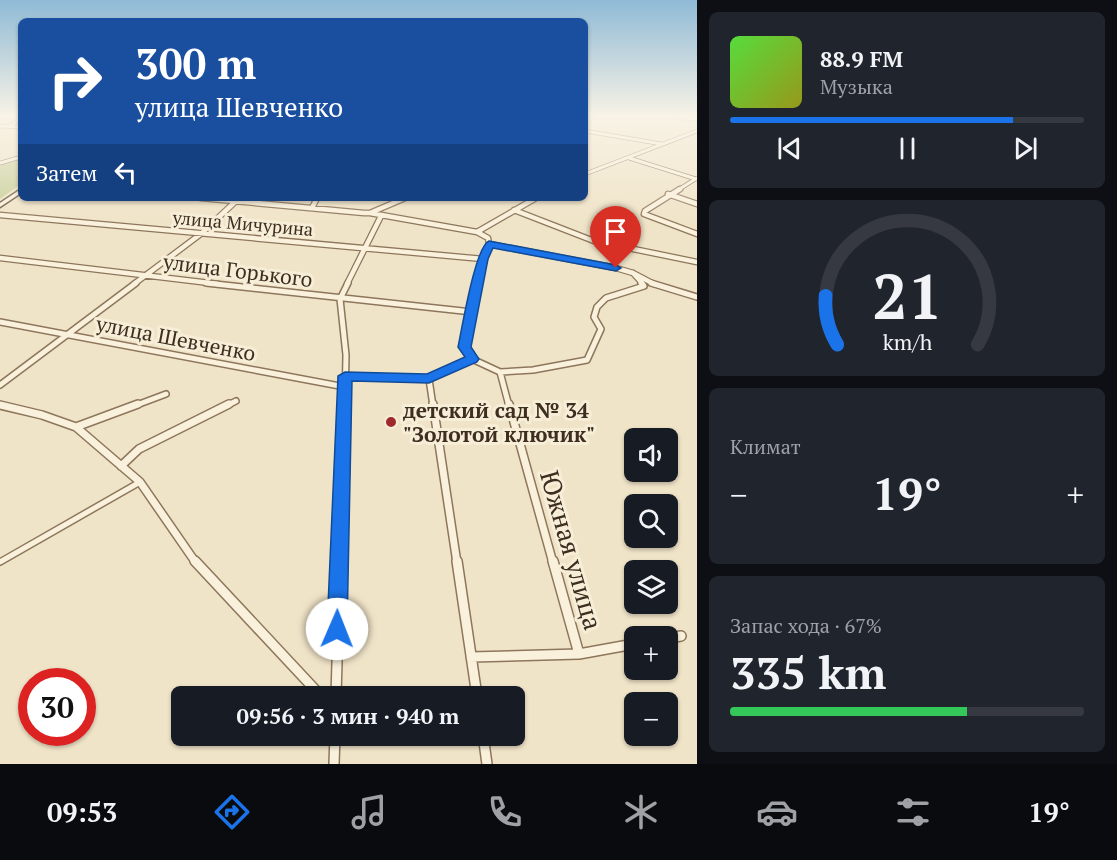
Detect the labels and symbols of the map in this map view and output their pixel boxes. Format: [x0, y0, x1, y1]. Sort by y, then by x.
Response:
street label: улица Мичурина [171, 205, 314, 241]
pin [590, 206, 641, 268]
street label: улица Горького [161, 247, 314, 293]
street label: улица Шевченко [93, 309, 258, 367]
place label: детский сад № 34 "Золотой ключик" [403, 396, 595, 448]
marker: детский сад № 34 "Золотой ключик" [384, 415, 398, 429]
street label: Южная улица [533, 466, 611, 634]
position arrow [305, 597, 369, 661]
speed limit sign: 30 [18, 668, 96, 746]

